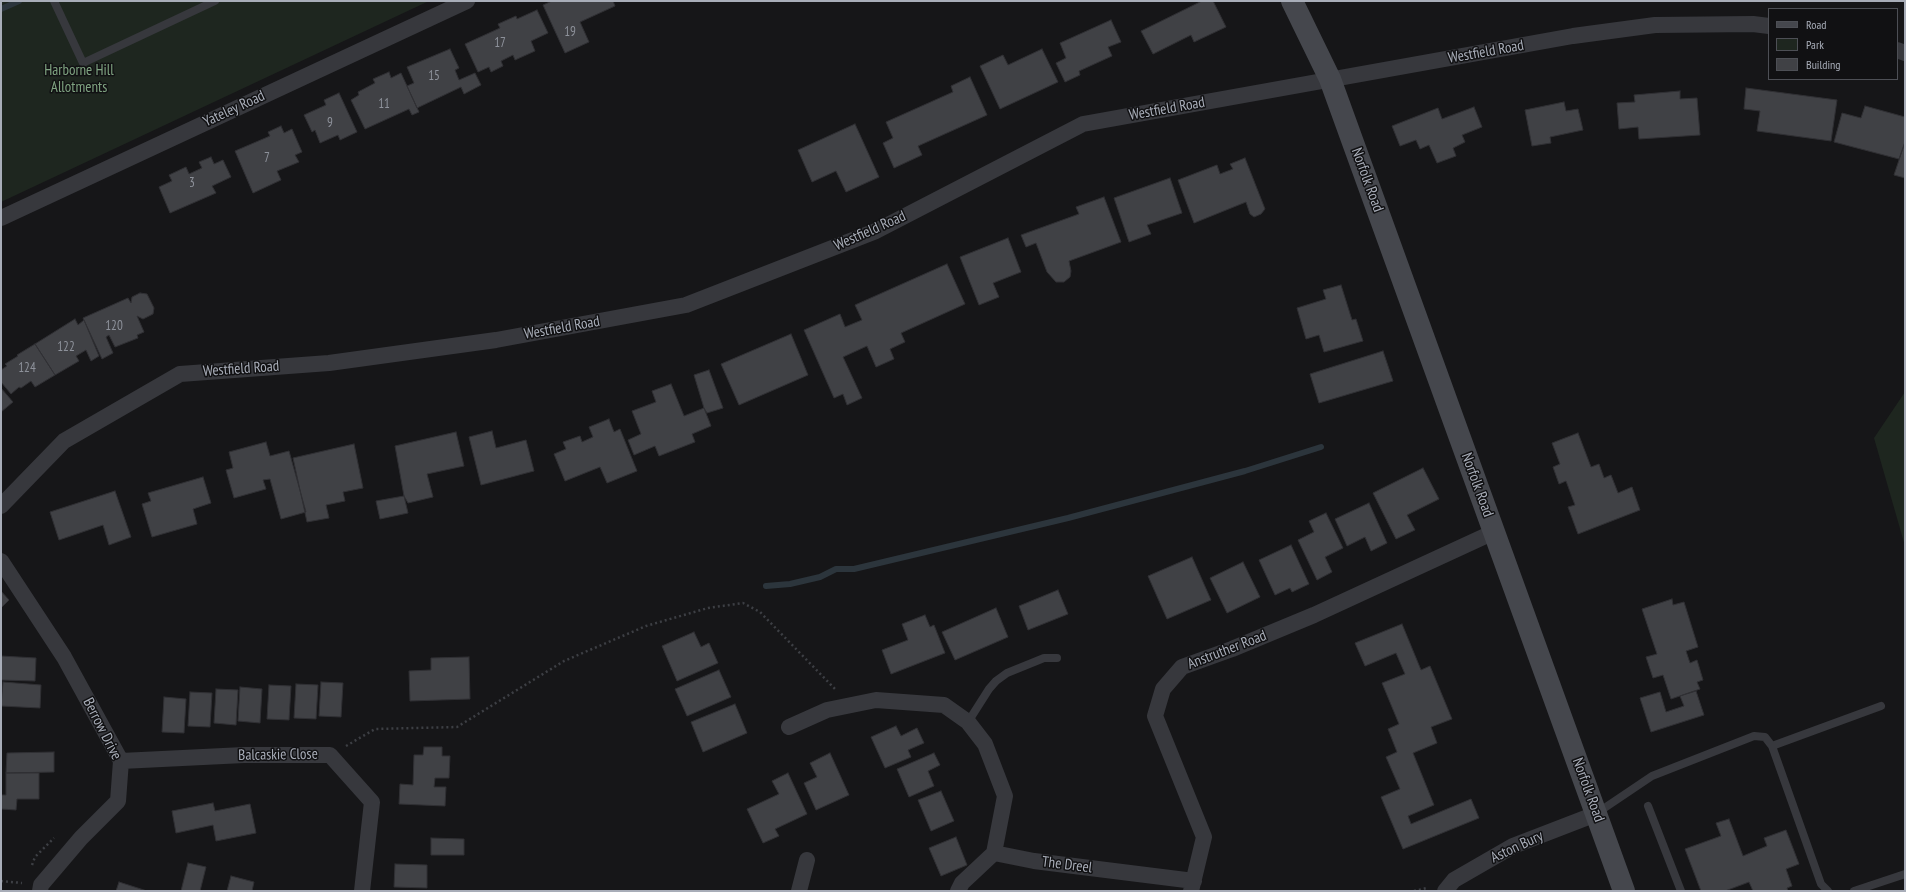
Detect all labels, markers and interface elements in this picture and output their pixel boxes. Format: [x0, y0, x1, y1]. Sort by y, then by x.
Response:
legend [1768, 8, 1898, 80]
text: Road [1806, 17, 1826, 32]
house number: 19 [564, 24, 576, 40]
house number: 17 [494, 35, 506, 51]
street label: Westfield Road [1447, 36, 1525, 68]
text: Park [1806, 37, 1824, 52]
text: Building [1806, 57, 1841, 72]
park label: Harborne Hill Allotments [44, 62, 114, 97]
house number: 15 [428, 68, 440, 84]
street label: Yateley Road [200, 87, 268, 131]
street label: Westfield Road [1128, 93, 1206, 125]
house number: 11 [378, 96, 390, 112]
house number: 9 [327, 115, 333, 131]
street label: Norfolk Road [1347, 145, 1387, 215]
house number: 7 [264, 150, 270, 166]
house number: 3 [189, 175, 195, 191]
street label: Westfield Road [831, 207, 909, 255]
street label: Westfield Road [523, 312, 601, 344]
house number: 120 [105, 318, 123, 334]
house number: 122 [57, 339, 75, 355]
street label: Westfield Road [202, 357, 280, 381]
house number: 124 [18, 360, 36, 376]
street label: Norfolk Road [1457, 450, 1497, 520]
street label: Anstruther Road [1185, 627, 1269, 673]
street label: Berrow Drive [79, 695, 125, 763]
street label: Balcaskie Close [238, 745, 318, 765]
street label: Norfolk Road [1568, 755, 1608, 825]
street label: Aston Bury [1488, 827, 1546, 867]
street label: The Dreel [1041, 853, 1093, 877]

